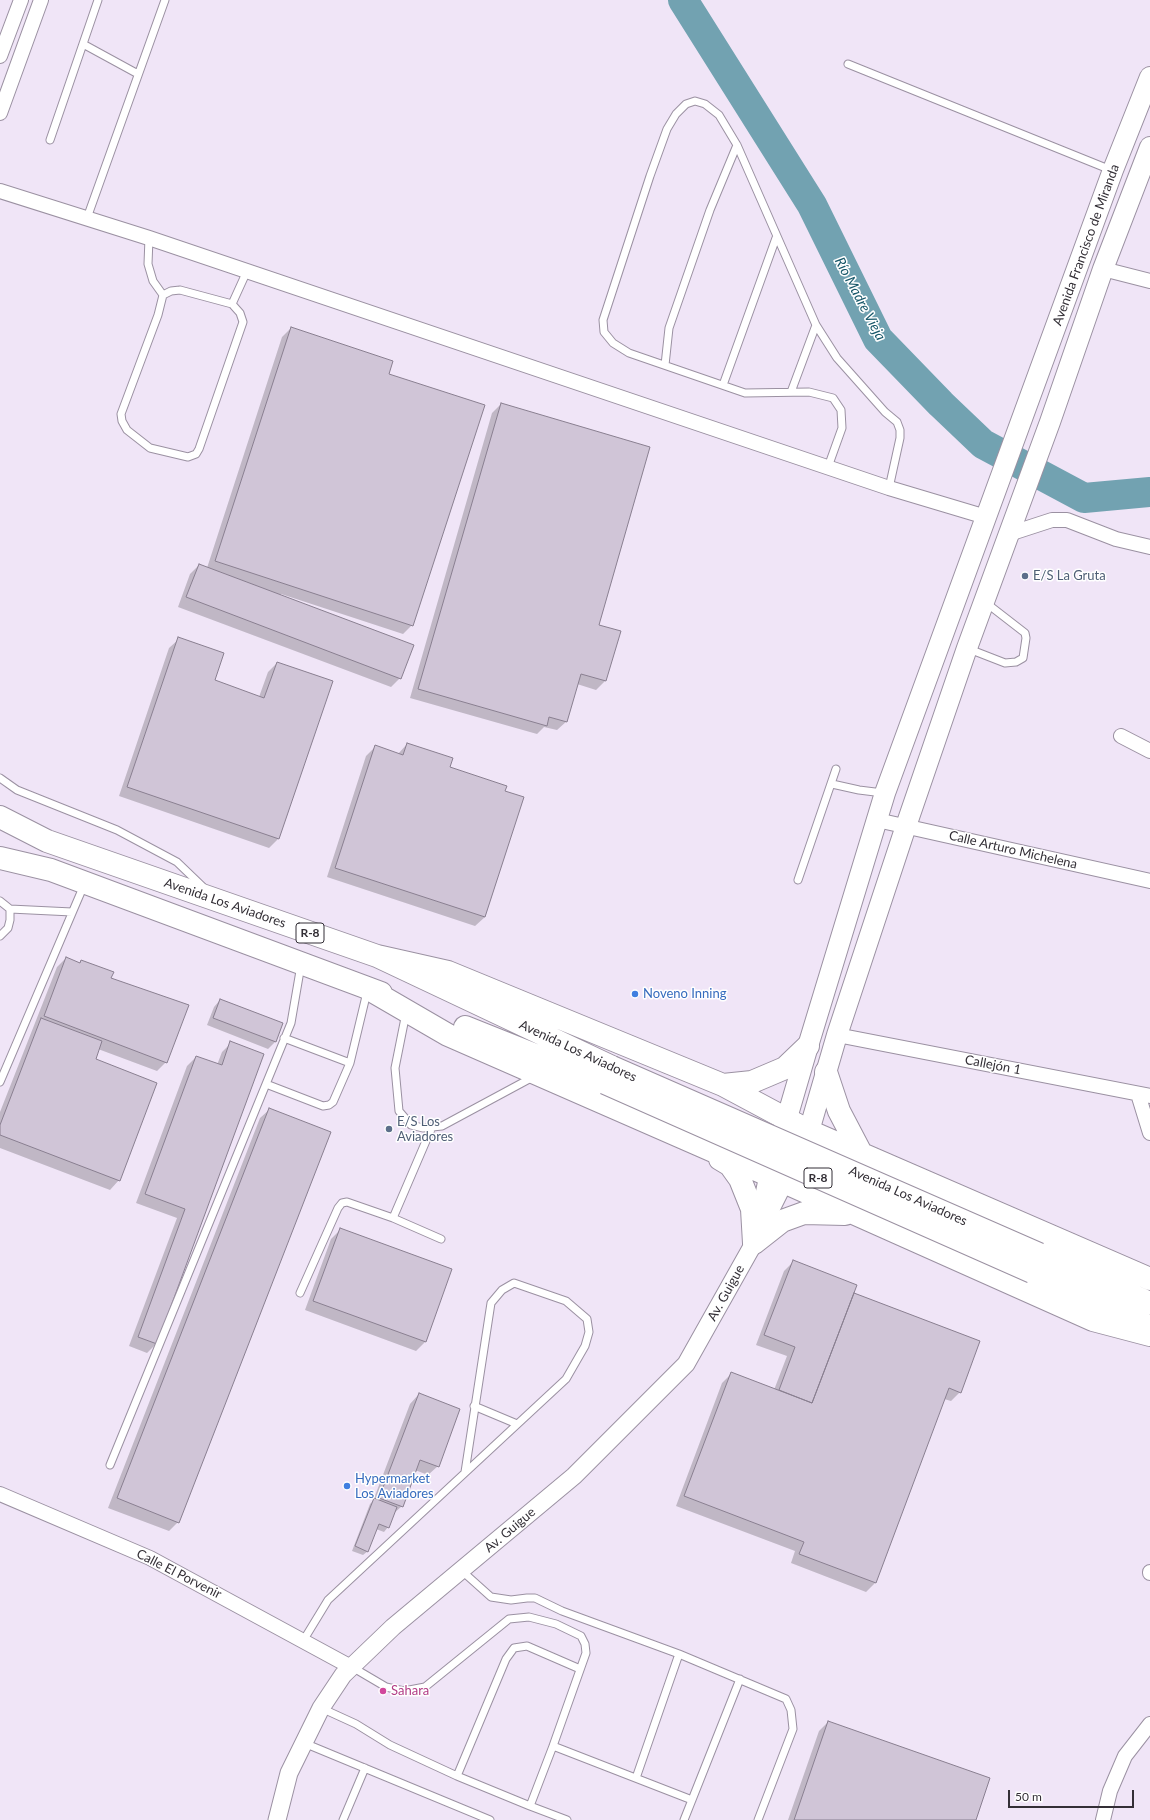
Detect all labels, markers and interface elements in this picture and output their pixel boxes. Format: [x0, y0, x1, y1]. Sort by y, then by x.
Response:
street label: Avenida Francisco de Miranda [1049, 162, 1123, 328]
water label: Río Madre Vieja [831, 255, 889, 343]
place label: E/S La Gruta [1033, 568, 1106, 584]
marker: E/S La Gruta [1020, 571, 1030, 581]
street label: Calle Arturo Michelena [947, 828, 1079, 872]
street label: Avenida Los Aviadores [162, 875, 288, 931]
road number: R-8 [296, 923, 324, 943]
place label: Noveno Inning [643, 986, 726, 1002]
marker: Noveno Inning [630, 989, 640, 999]
street label: Avenida Los Aviadores [517, 1017, 639, 1085]
street label: Callejón 1 [964, 1052, 1022, 1078]
place label: E/S Los Aviadores [397, 1114, 453, 1145]
marker: E/S Los Aviadores [384, 1124, 394, 1134]
street label: Avenida Los Aviadores [846, 1163, 970, 1229]
road number: R-8 [804, 1168, 832, 1188]
street label: Av. Guigue [704, 1262, 748, 1324]
place label: Hypermarket Los Aviadores [355, 1471, 434, 1502]
marker: Hypermarket Los Aviadores [342, 1481, 352, 1491]
street label: Av. Guigue [481, 1504, 539, 1556]
street label: Calle El Porvenir [134, 1546, 224, 1602]
place label: Sahara [391, 1683, 429, 1699]
marker: Sahara [378, 1686, 388, 1696]
scale bar [1010, 1782, 1136, 1808]
text: 50 m [1015, 1789, 1042, 1804]

